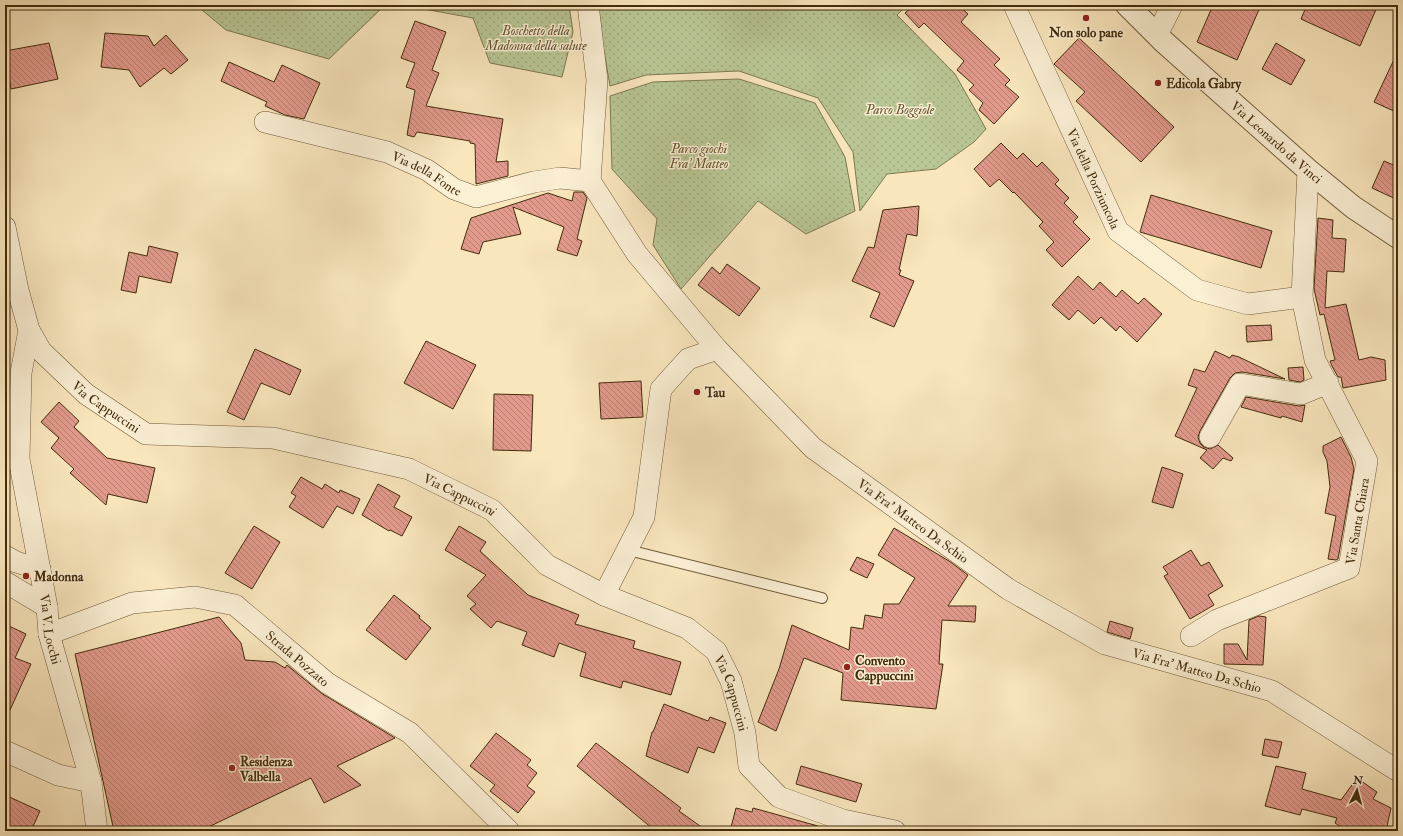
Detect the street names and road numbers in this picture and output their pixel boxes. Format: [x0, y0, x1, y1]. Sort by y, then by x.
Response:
street label: Via Leonardo da Vinci [1227, 98, 1325, 188]
street label: Via della Porziuncola [1063, 126, 1123, 232]
street label: Via della Fonte [389, 148, 464, 200]
street label: Via Cappuccini [68, 378, 143, 437]
street label: Via Cappuccini [421, 470, 500, 520]
street label: Via Fra' Matteo Da Schio [854, 476, 971, 567]
street label: Via Santa Chiara [1343, 476, 1373, 566]
street label: Via V. Locchi [36, 593, 64, 667]
street label: Strada Pozzato [262, 628, 332, 690]
street label: Via Fra' Matteo Da Schio [1130, 645, 1263, 697]
street label: Via Cappuccini [710, 653, 751, 733]

